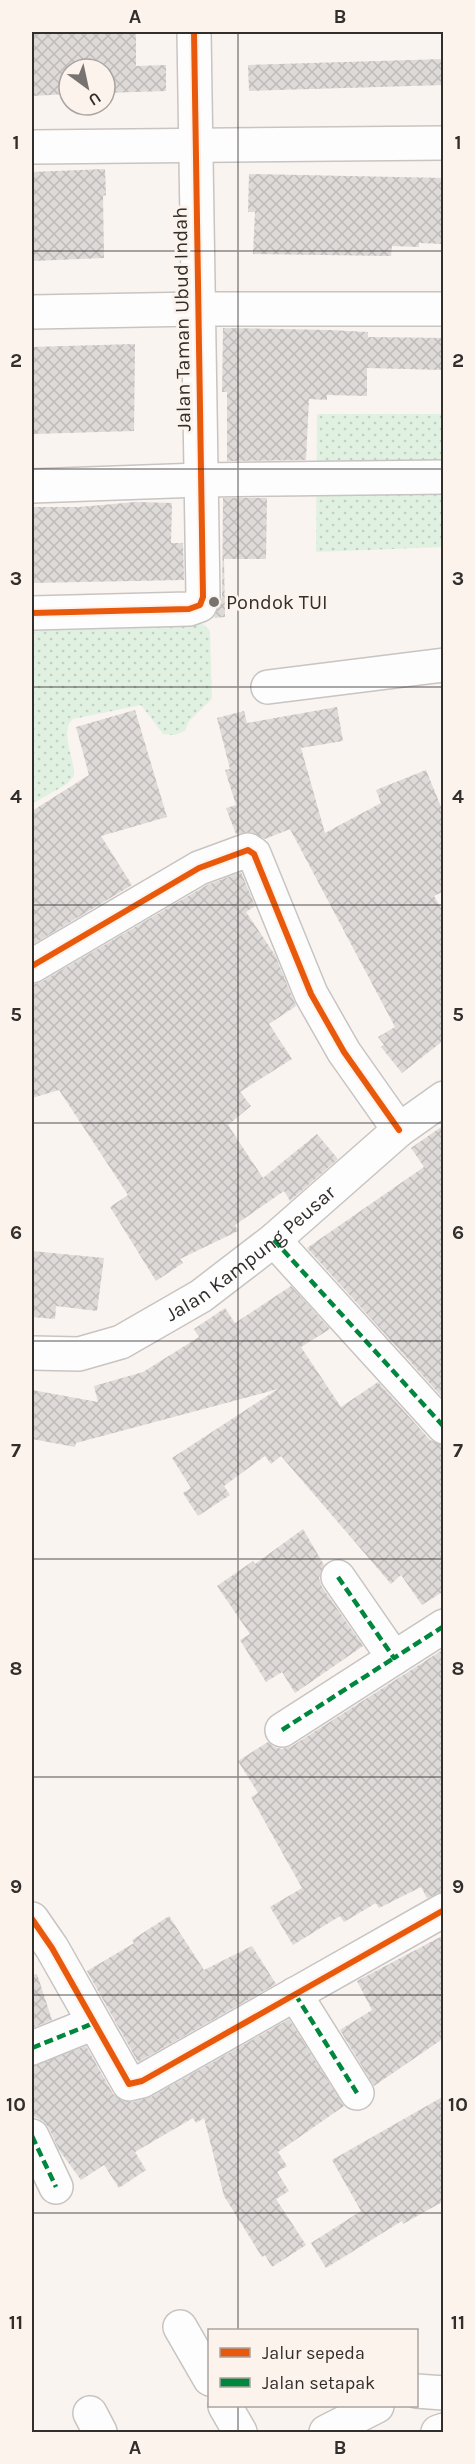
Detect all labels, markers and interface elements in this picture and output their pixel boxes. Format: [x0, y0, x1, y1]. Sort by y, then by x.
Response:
text: A [129, 5, 142, 28]
text: B [334, 5, 346, 28]
north arrow [57, 57, 117, 117]
text: U [85, 88, 105, 110]
text: 1 [12, 131, 20, 154]
text: 1 [454, 131, 462, 154]
street label: Jalan Taman Ubud Indah [169, 207, 195, 431]
text: 2 [10, 349, 22, 372]
text: 2 [452, 349, 464, 372]
text: 3 [10, 567, 22, 590]
text: 3 [452, 567, 464, 590]
place label: Pondok TUI [226, 591, 328, 614]
marker: Pondok TUI [207, 595, 221, 609]
text: 4 [10, 785, 22, 808]
text: 4 [452, 785, 464, 808]
text: 5 [10, 1003, 22, 1026]
text: 5 [452, 1003, 464, 1026]
street label: Jalan Kampung Peusar [161, 1180, 340, 1326]
text: 6 [10, 1221, 22, 1244]
text: 6 [452, 1221, 464, 1244]
text: 7 [11, 1439, 21, 1462]
text: 7 [453, 1439, 463, 1462]
text: 8 [10, 1657, 22, 1680]
text: 8 [452, 1657, 464, 1680]
text: 9 [10, 1875, 22, 1898]
text: 9 [452, 1875, 464, 1898]
text: 10 [6, 2093, 26, 2116]
text: 10 [448, 2093, 468, 2116]
text: 11 [9, 2311, 23, 2334]
text: 11 [451, 2311, 465, 2334]
legend [208, 2329, 418, 2407]
text: Jalur sepeda [262, 2342, 365, 2364]
text: Jalan setapak [262, 2372, 375, 2394]
text: A [129, 2436, 142, 2459]
text: B [334, 2436, 346, 2459]

